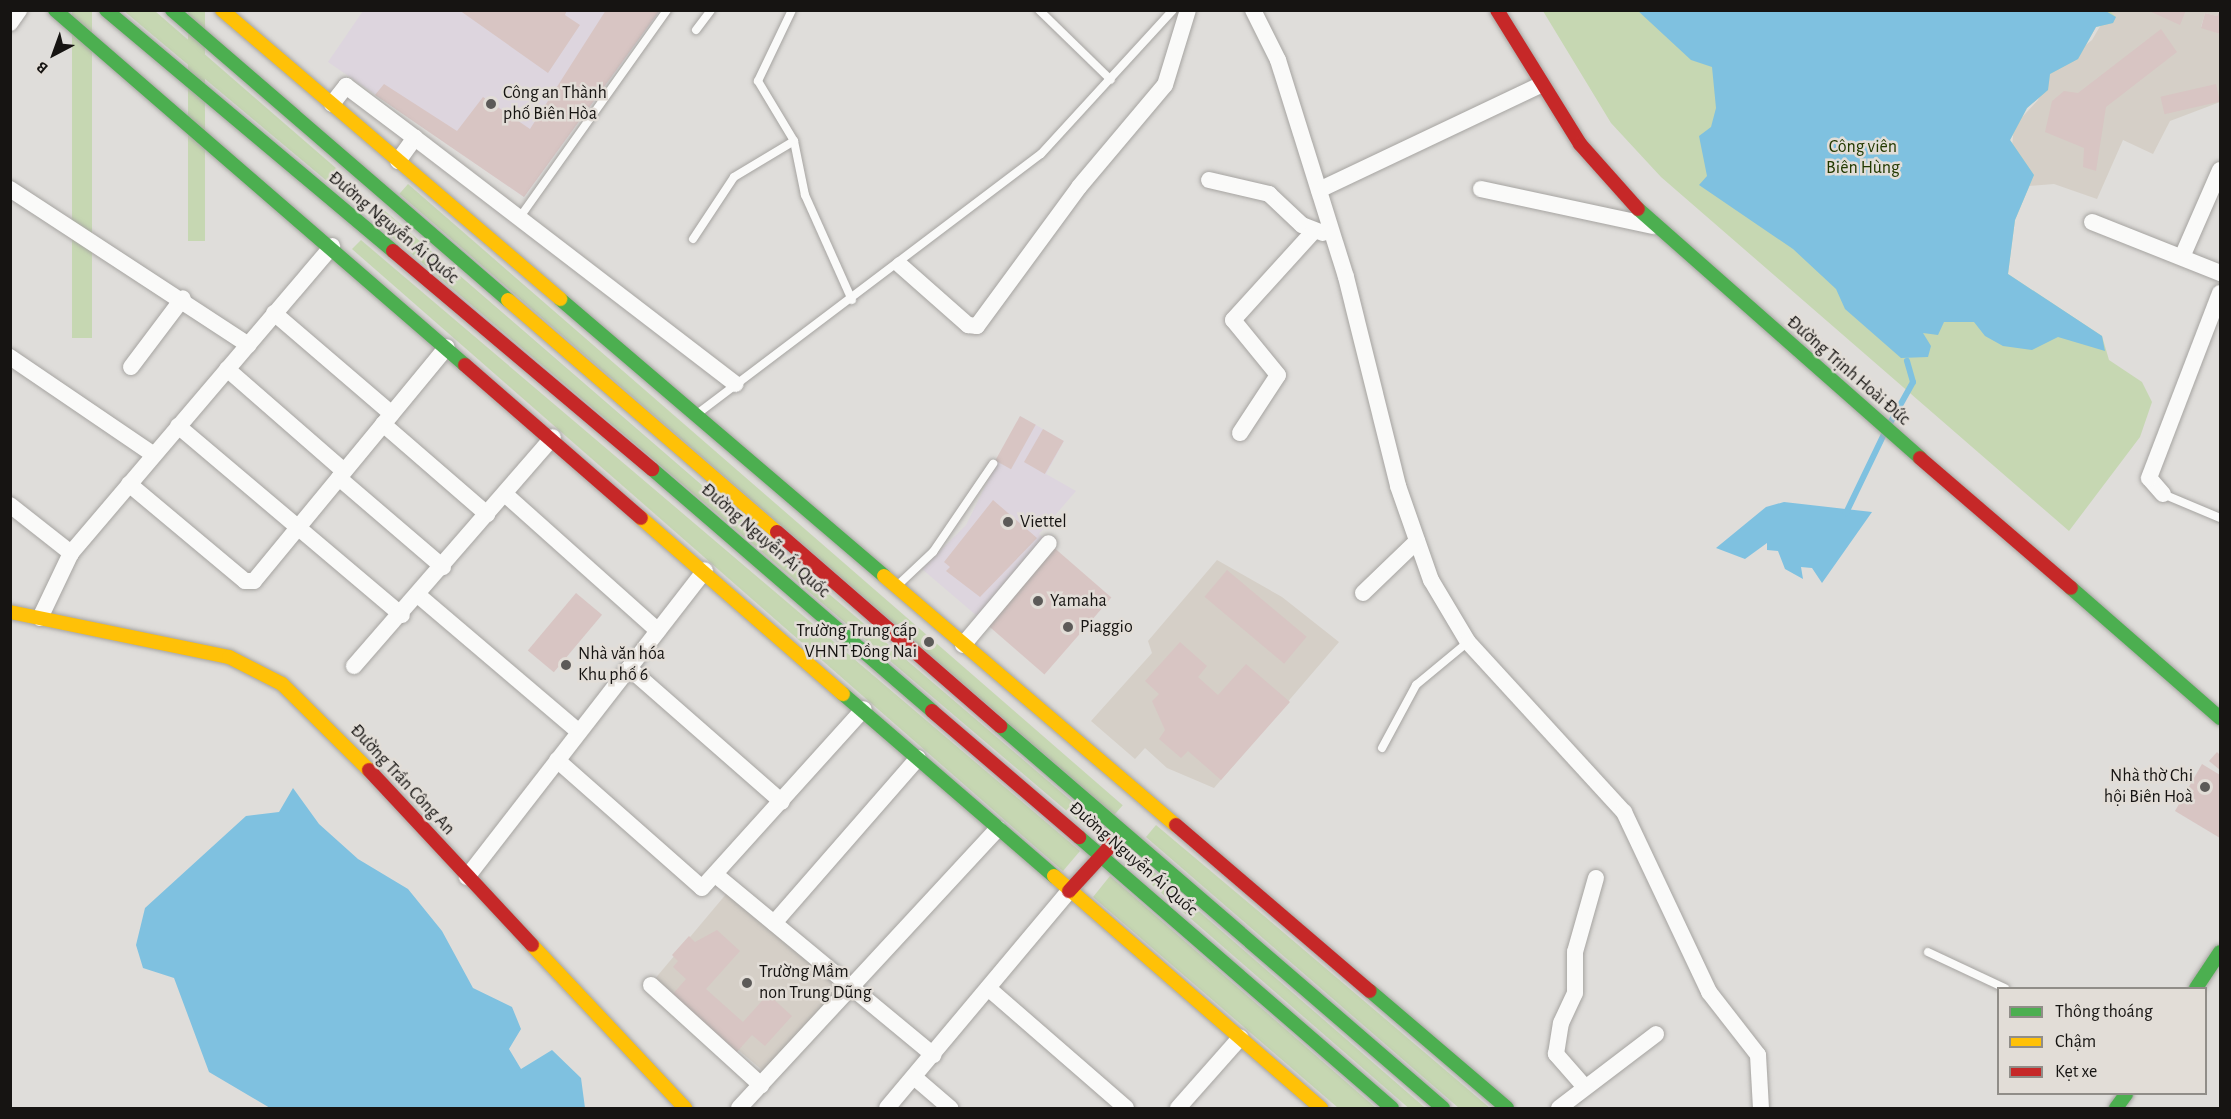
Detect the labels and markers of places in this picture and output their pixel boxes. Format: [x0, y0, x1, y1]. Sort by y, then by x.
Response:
place label: Công an Thành phố Biên Hòa [503, 83, 607, 125]
marker: Công an Thành phố Biên Hòa [484, 97, 498, 111]
place label: Viettel [1020, 511, 1067, 533]
marker: Viettel [1001, 515, 1015, 529]
place label: Yamaha [1050, 590, 1107, 612]
marker: Yamaha [1031, 594, 1045, 608]
place label: Piaggio [1080, 616, 1133, 638]
marker: Piaggio [1061, 620, 1075, 634]
place label: Trường Trung cấp VHNT Đồng Nai [796, 621, 917, 664]
marker: Trường Trung cấp VHNT Đồng Nai [922, 635, 936, 649]
place label: Nhà văn hóa Khu phố 6 [578, 644, 665, 686]
marker: Nhà văn hóa Khu phố 6 [559, 658, 573, 672]
place label: Nhà thờ Chi hội Biên Hoà [2104, 766, 2193, 808]
marker: Nhà thờ Chi hội Biên Hoà [2198, 780, 2212, 794]
place label: Trường Mầm non Trung Dũng [759, 962, 871, 1004]
marker: Trường Mầm non Trung Dũng [740, 976, 754, 990]

